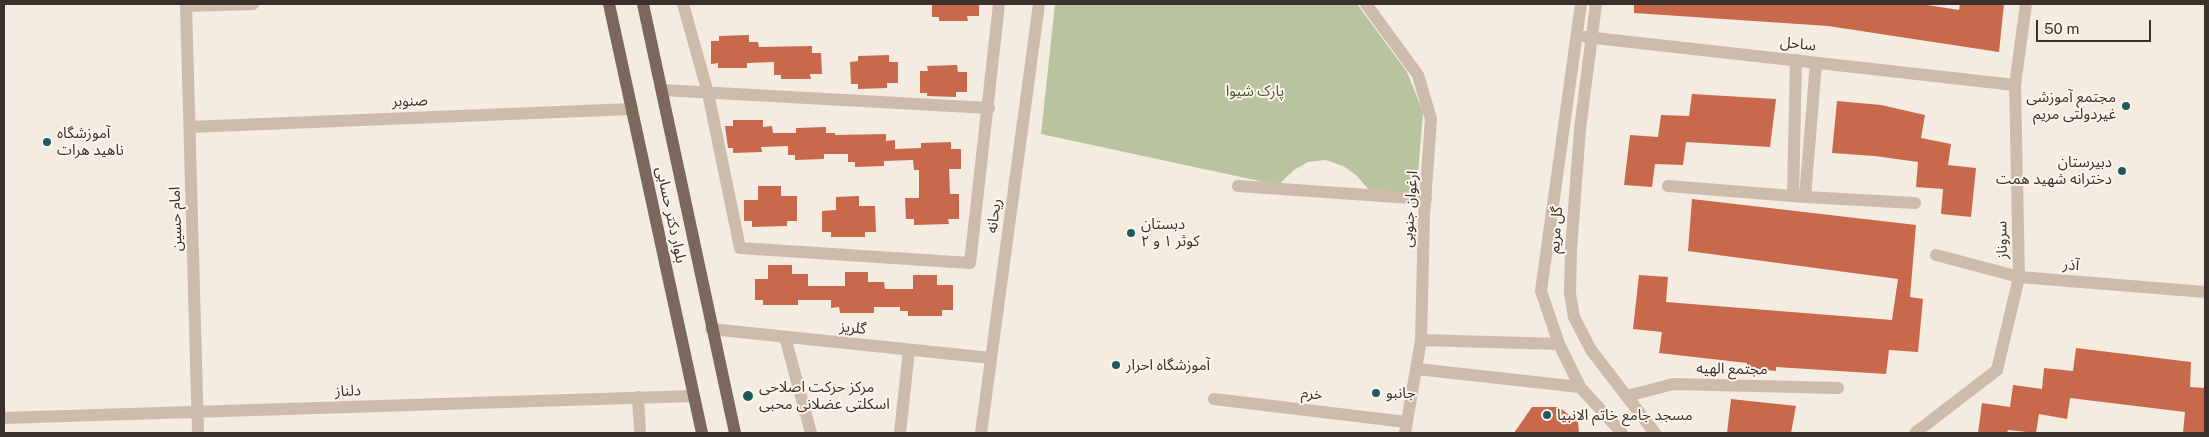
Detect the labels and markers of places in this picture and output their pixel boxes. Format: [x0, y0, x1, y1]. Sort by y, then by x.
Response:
place label: مجتمع آموزشی غیردولتی مریم [2026, 88, 2116, 123]
marker: مجتمع آموزشی غیردولتی مریم [2120, 100, 2132, 112]
place label: آموزشگاه ناهید هرات [57, 124, 124, 159]
marker: آموزشگاه ناهید هرات [41, 136, 53, 148]
place label: دبیرستان دخترانه شهید همت [1996, 153, 2112, 188]
marker: دبیرستان دخترانه شهید همت [2116, 165, 2128, 177]
place label: دبستان کوثر ۱ و ۲ [1141, 215, 1199, 250]
marker: دبستان کوثر ۱ و ۲ [1125, 227, 1137, 239]
place label: آموزشگاه احرار [1126, 356, 1210, 374]
marker: آموزشگاه احرار [1110, 359, 1122, 371]
place label: مرکز حرکت اصلاحی اسکلتی عضلانی محبی [759, 378, 890, 413]
place label: جانبو [1386, 384, 1415, 402]
marker: جانبو [1370, 387, 1382, 399]
marker: مرکز حرکت اصلاحی اسکلتی عضلانی محبی [741, 389, 755, 403]
place label: مسجد جامع خاتم الانبیا [1557, 406, 1693, 424]
marker: مسجد جامع خاتم الانبیا [1541, 409, 1553, 421]

